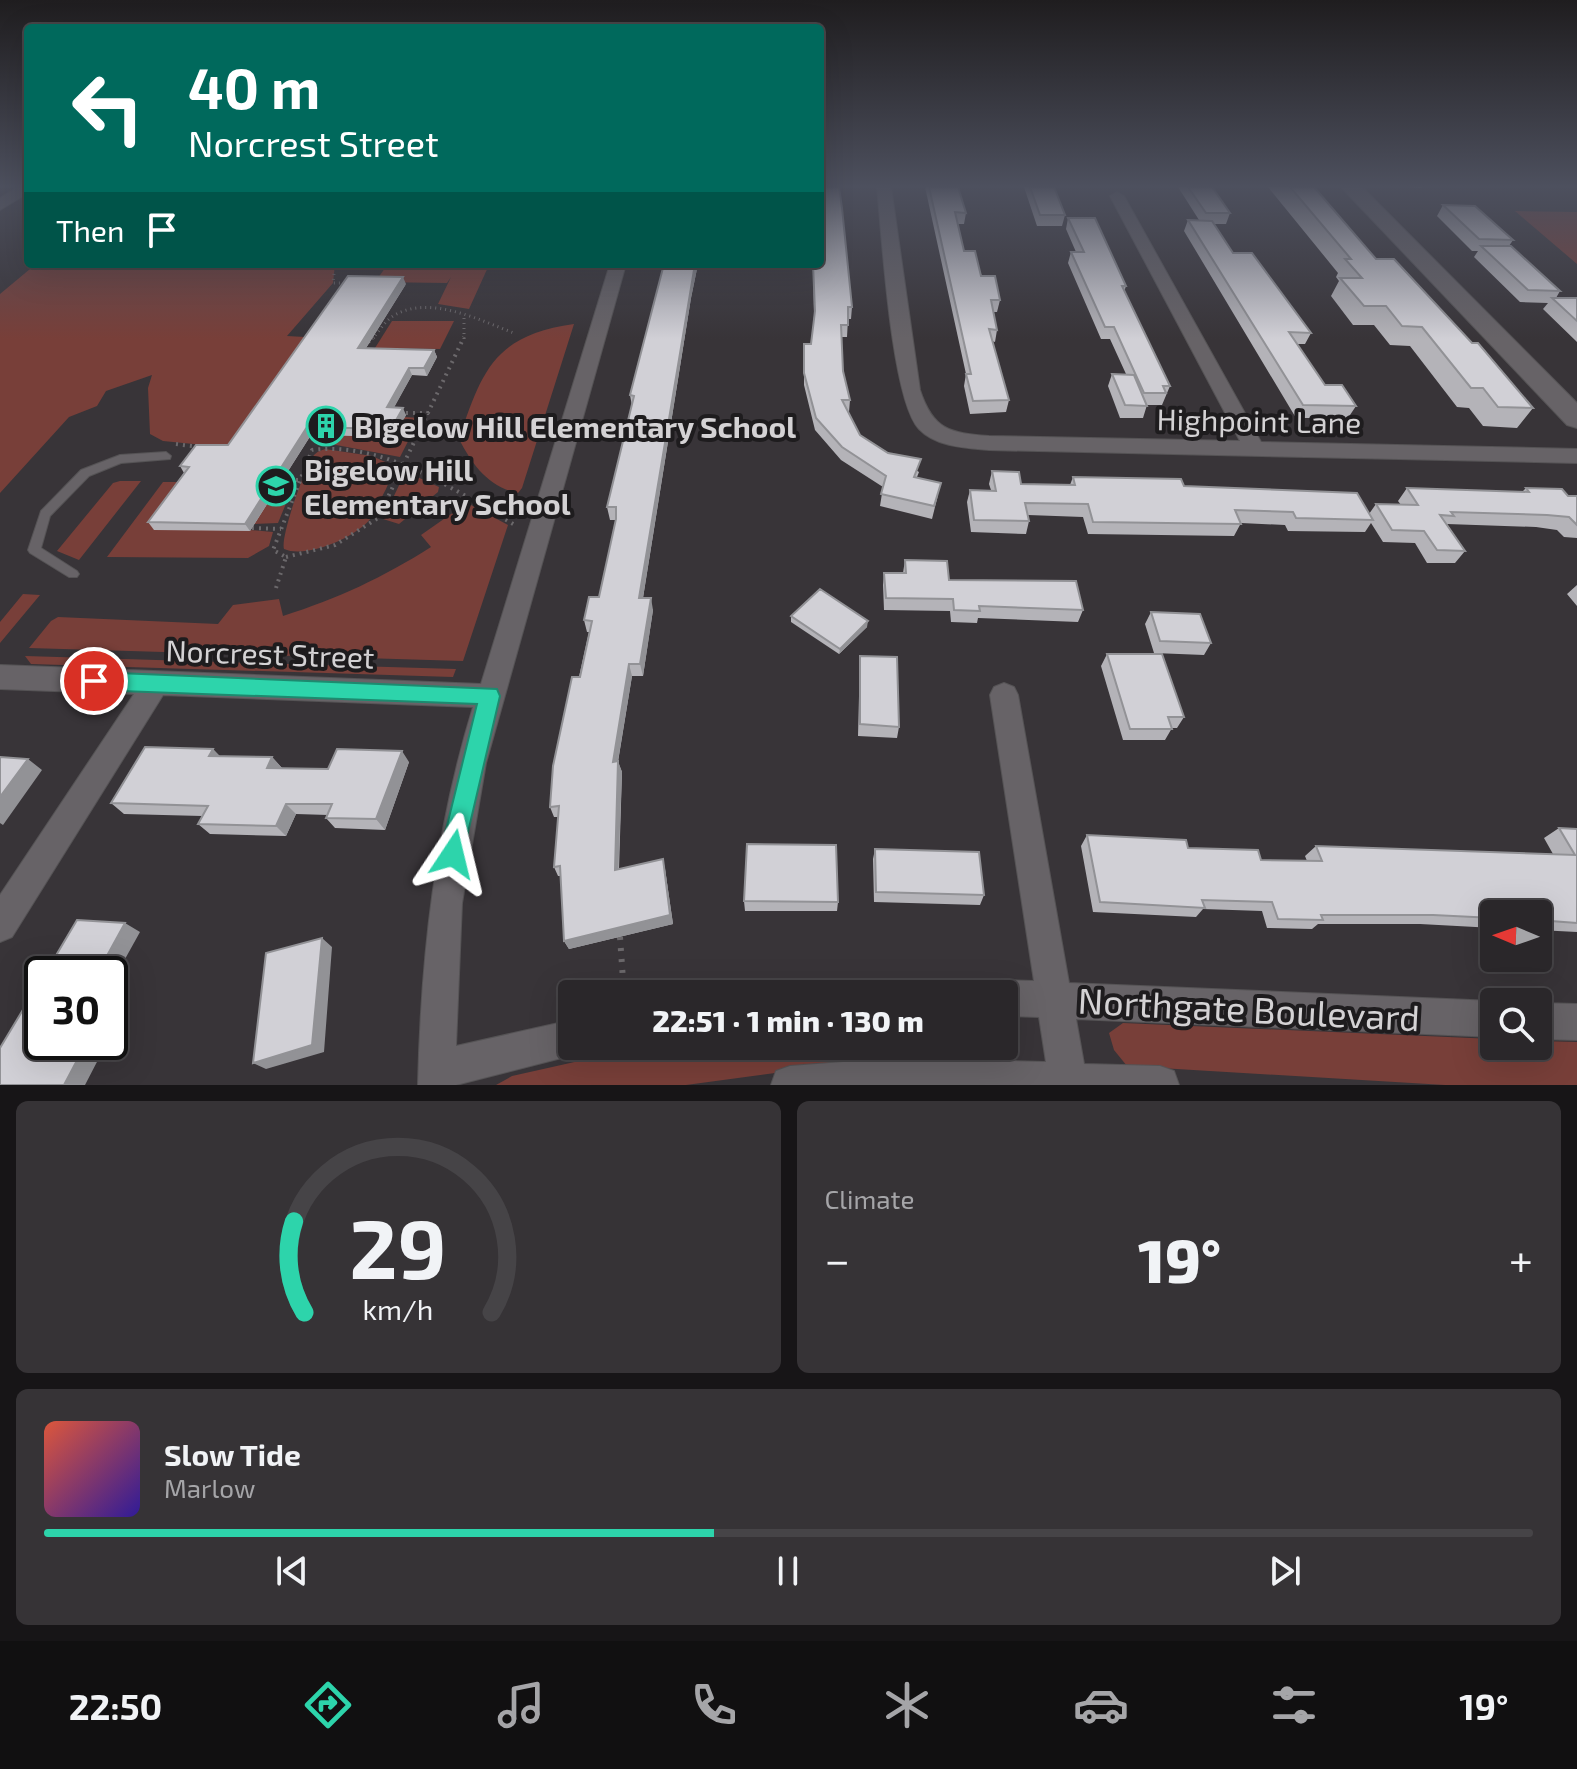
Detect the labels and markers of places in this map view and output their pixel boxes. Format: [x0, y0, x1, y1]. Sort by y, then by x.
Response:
building icon: BIgelow Hill Elementary School [305, 405, 347, 447]
place label: BIgelow Hill Elementary School [354, 408, 796, 445]
place label: Bigelow Hill Elementary School [304, 451, 571, 522]
school or university icon: Bigelow Hill Elementary School [255, 465, 297, 507]
pin [60, 647, 128, 715]

